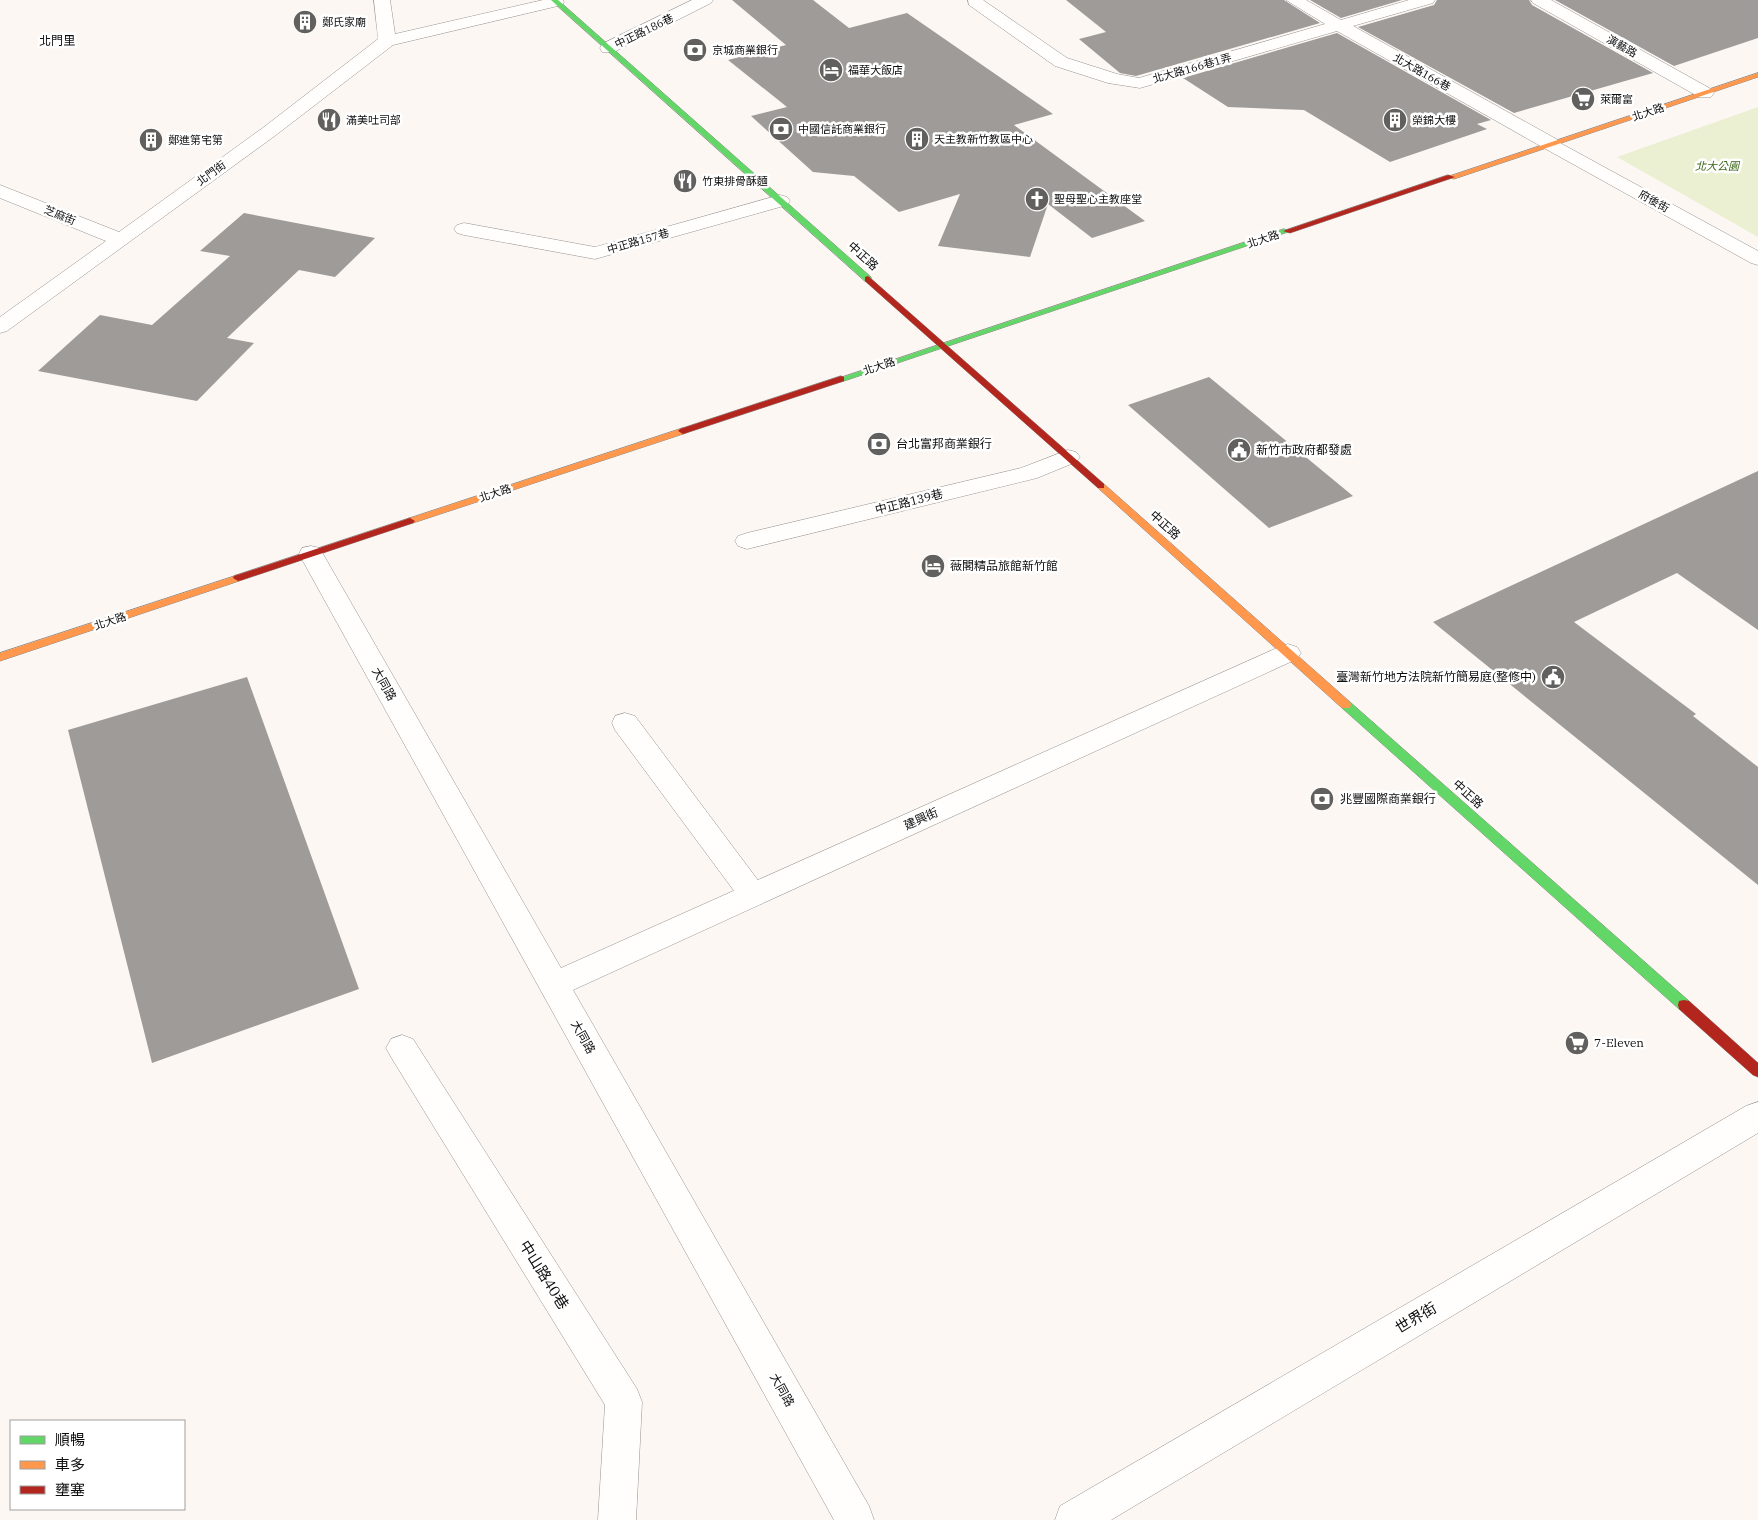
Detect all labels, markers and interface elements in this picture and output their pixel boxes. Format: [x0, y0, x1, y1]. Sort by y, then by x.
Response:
building icon: 鄭氏家廟 [292, 9, 318, 35]
street label: 中正路186巷 [612, 11, 676, 51]
place label: 鄭氏家廟 [322, 15, 366, 29]
street label: 演藝路 [1604, 32, 1640, 60]
district label: 北門里 [39, 33, 75, 48]
bank icon: 京城商業銀行 [682, 37, 708, 63]
place label: 京城商業銀行 [712, 43, 778, 57]
street label: 北大路166巷1弄 [1151, 50, 1233, 86]
street label: 北大路166巷 [1391, 50, 1453, 94]
hotel icon: 福華大飯店 [818, 57, 844, 83]
place label: 福華大飯店 [848, 63, 903, 77]
supermarket icon: 萊爾富 [1570, 86, 1596, 112]
place label: 萊爾富 [1600, 92, 1633, 106]
street label: 北大路 [1630, 100, 1666, 124]
restaurant icon: 滿美吐司部 [316, 107, 342, 133]
building icon: 榮錦大樓 [1382, 107, 1408, 133]
place label: 滿美吐司部 [346, 113, 401, 127]
place label: 榮錦大樓 [1412, 113, 1456, 127]
bank icon: 中國信託商業銀行 [768, 116, 794, 142]
place label: 中國信託商業銀行 [798, 122, 886, 136]
building icon: 天主教新竹教區中心 [904, 126, 930, 152]
building icon: 鄭進第宅第 [138, 127, 164, 153]
place label: 天主教新竹教區中心 [934, 132, 1033, 146]
place label: 鄭進第宅第 [168, 133, 223, 147]
street label: 北門街 [194, 158, 228, 188]
park label: 北大公園 [1695, 159, 1741, 173]
restaurant icon: 竹東排骨酥麵 [672, 168, 698, 194]
place label: 竹東排骨酥麵 [702, 174, 768, 188]
church icon: 聖母聖心主教座堂 [1024, 186, 1050, 212]
street label: 府後街 [1636, 187, 1672, 215]
place label: 聖母聖心主教座堂 [1054, 192, 1142, 206]
street label: 芝麻街 [42, 202, 78, 228]
street label: 中正路157巷 [605, 225, 671, 257]
street label: 北大路 [1245, 227, 1281, 251]
street label: 中正路 [845, 238, 882, 273]
street label: 北大路 [861, 354, 897, 378]
bank icon: 台北富邦商業銀行 [866, 431, 892, 457]
place label: 台北富邦商業銀行 [896, 436, 992, 451]
public building icon: 新竹市政府都發處 [1226, 437, 1252, 463]
place label: 新竹市政府都發處 [1256, 442, 1352, 457]
street label: 北大路 [477, 481, 513, 505]
street label: 中正路139巷 [873, 486, 944, 517]
street label: 中正路 [1147, 507, 1184, 542]
hotel icon: 薇閣精品旅館新竹館 [920, 553, 946, 579]
place label: 薇閣精品旅館新竹館 [950, 558, 1058, 573]
street label: 北大路 [92, 609, 128, 633]
street label: 大同路 [369, 664, 400, 703]
public building icon: 臺灣新竹地方法院新竹簡易庭(整修中) [1540, 664, 1566, 690]
place label: 臺灣新竹地方法院新竹簡易庭(整修中) [1336, 669, 1536, 684]
street label: 中正路 [1450, 776, 1487, 811]
bank icon: 兆豐國際商業銀行 [1309, 786, 1335, 812]
place label: 兆豐國際商業銀行 [1340, 791, 1436, 806]
street label: 建興街 [901, 804, 940, 833]
street label: 大同路 [568, 1017, 599, 1056]
supermarket icon: 7-Eleven [1564, 1030, 1590, 1056]
place label: 7-Eleven [1594, 1035, 1644, 1050]
street label: 中山路40巷 [516, 1237, 573, 1313]
street label: 世界街 [1392, 1298, 1440, 1337]
street label: 大同路 [767, 1370, 798, 1409]
legend [10, 1420, 185, 1510]
text: 順暢 [55, 1430, 85, 1449]
text: 車多 [55, 1455, 85, 1474]
text: 壅塞 [55, 1480, 85, 1499]

